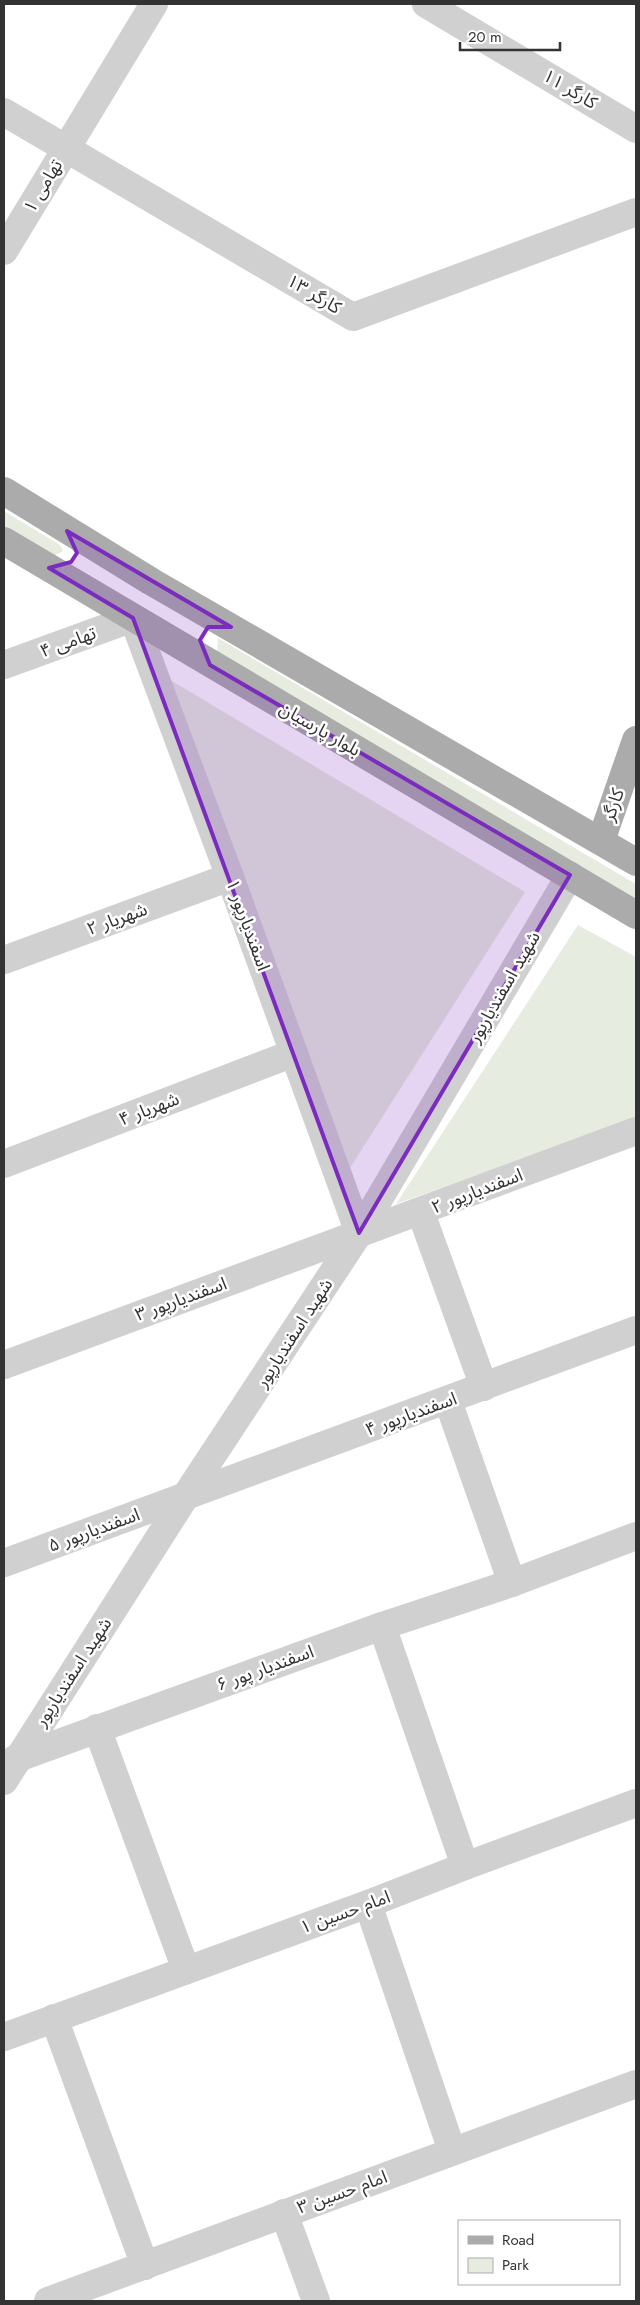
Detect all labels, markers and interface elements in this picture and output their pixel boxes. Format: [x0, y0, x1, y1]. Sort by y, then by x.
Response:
scale bar [460, 20, 560, 52]
text: 20 m [468, 26, 502, 48]
street label: کارگر ۱۱ [538, 63, 603, 116]
street label: تهامی ۱ [17, 154, 69, 218]
street label: کارگر ۱۳ [282, 268, 347, 321]
street label: تهامی ۴ [36, 620, 100, 664]
street label: بلوار پارسیان [274, 695, 366, 763]
street label: کارگر [595, 785, 631, 826]
street label: اسفندیارپور ۱ [219, 875, 277, 975]
street label: شهریار ۲ [83, 896, 151, 942]
street label: شهید اسفندیارپور [461, 926, 547, 1049]
street label: شهریار ۴ [115, 1086, 183, 1132]
street label: اسفندیارپور ۲ [428, 1162, 526, 1220]
street label: اسفندیارپور ۳ [131, 1270, 231, 1328]
street label: شهید اسفندیارپور [248, 1273, 339, 1393]
street label: اسفندیارپور ۴ [361, 1385, 461, 1443]
street label: اسفندیارپور ۵ [44, 1501, 144, 1559]
street label: شهید اسفندیارپور [27, 1612, 118, 1732]
street label: اسفندیار پور ۶ [213, 1638, 317, 1698]
street label: امام حسین ۱ [296, 1884, 394, 1941]
street label: امام حسین ۳ [293, 2164, 391, 2221]
legend [458, 2220, 620, 2285]
text: Road [502, 2229, 534, 2251]
text: Park [502, 2254, 529, 2276]

